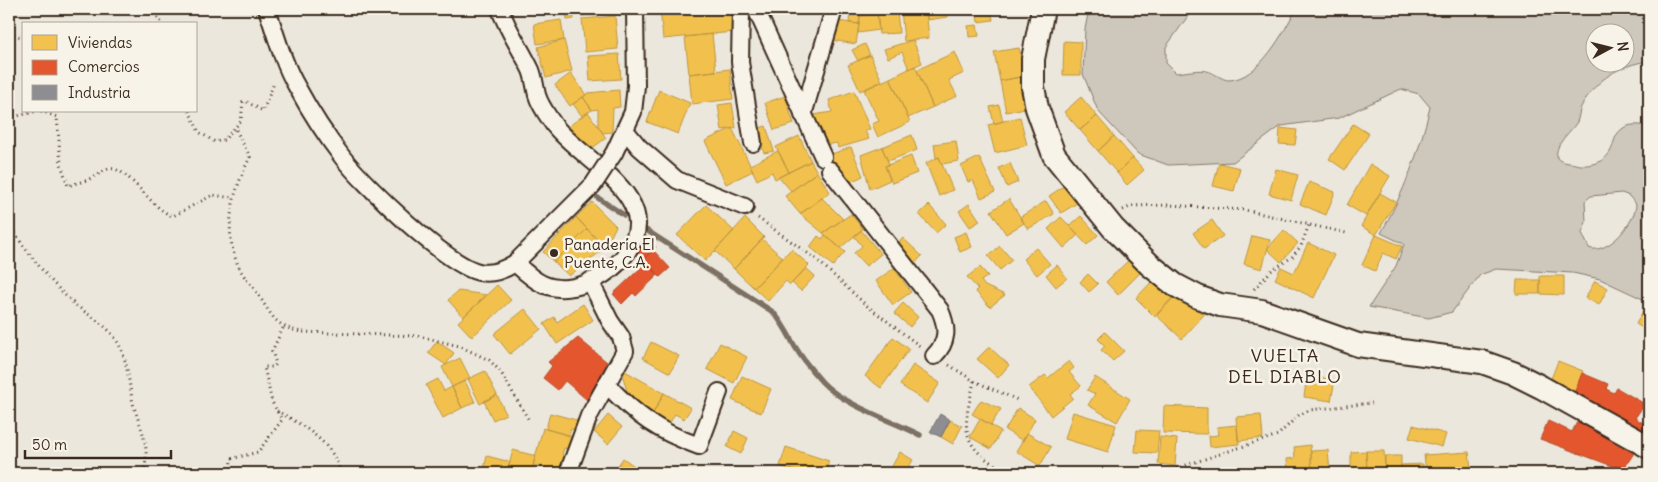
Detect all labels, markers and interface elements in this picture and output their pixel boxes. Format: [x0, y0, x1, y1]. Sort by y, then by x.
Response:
legend [22, 22, 198, 112]
north arrow [1586, 22, 1636, 72]
text: Viviendas [68, 33, 133, 52]
text: N [1613, 41, 1632, 52]
text: Comercios [68, 57, 140, 76]
text: Industria [68, 83, 131, 102]
place label: Panadería El Puente, C.A. [564, 234, 655, 272]
marker: Panadería El Puente, C.A. [548, 247, 560, 259]
district label: VUELTA DEL DIABLO [1228, 344, 1342, 388]
scale bar [25, 427, 171, 459]
text: 50 m [32, 435, 67, 454]

